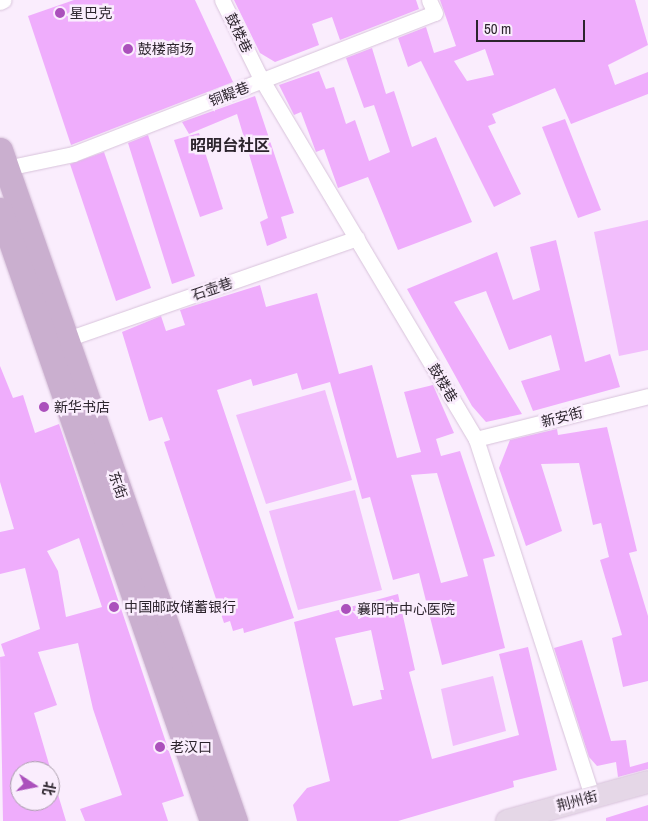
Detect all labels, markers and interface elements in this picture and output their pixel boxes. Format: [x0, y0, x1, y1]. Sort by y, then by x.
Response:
place label: 星巴克 [70, 5, 112, 21]
marker: 星巴克 [54, 7, 66, 19]
street label: 鼓楼巷 [222, 10, 256, 56]
scale bar [478, 10, 587, 42]
text: 50 m [484, 18, 511, 39]
place label: 鼓楼商场 [138, 41, 194, 57]
marker: 鼓楼商场 [122, 43, 134, 55]
street label: 铜鞮巷 [206, 79, 252, 109]
district label: 昭明台社区 [190, 135, 270, 155]
street label: 石壶巷 [189, 274, 235, 304]
street label: 鼓楼巷 [425, 361, 461, 405]
place label: 新华书店 [54, 399, 110, 415]
marker: 新华书店 [38, 401, 50, 413]
street label: 新安街 [540, 404, 584, 430]
street label: 东街 [105, 469, 131, 501]
place label: 中国邮政储蓄银行 [124, 599, 236, 615]
marker: 中国邮政储蓄银行 [108, 601, 120, 613]
place label: 襄阳市中心医院 [357, 601, 455, 617]
marker: 襄阳市中心医院 [339, 602, 353, 616]
place label: 老汉口 [170, 739, 212, 755]
marker: 老汉口 [154, 741, 166, 753]
north arrow [10, 761, 60, 811]
text: 北 [39, 780, 59, 797]
street label: 荆州街 [555, 787, 599, 815]

